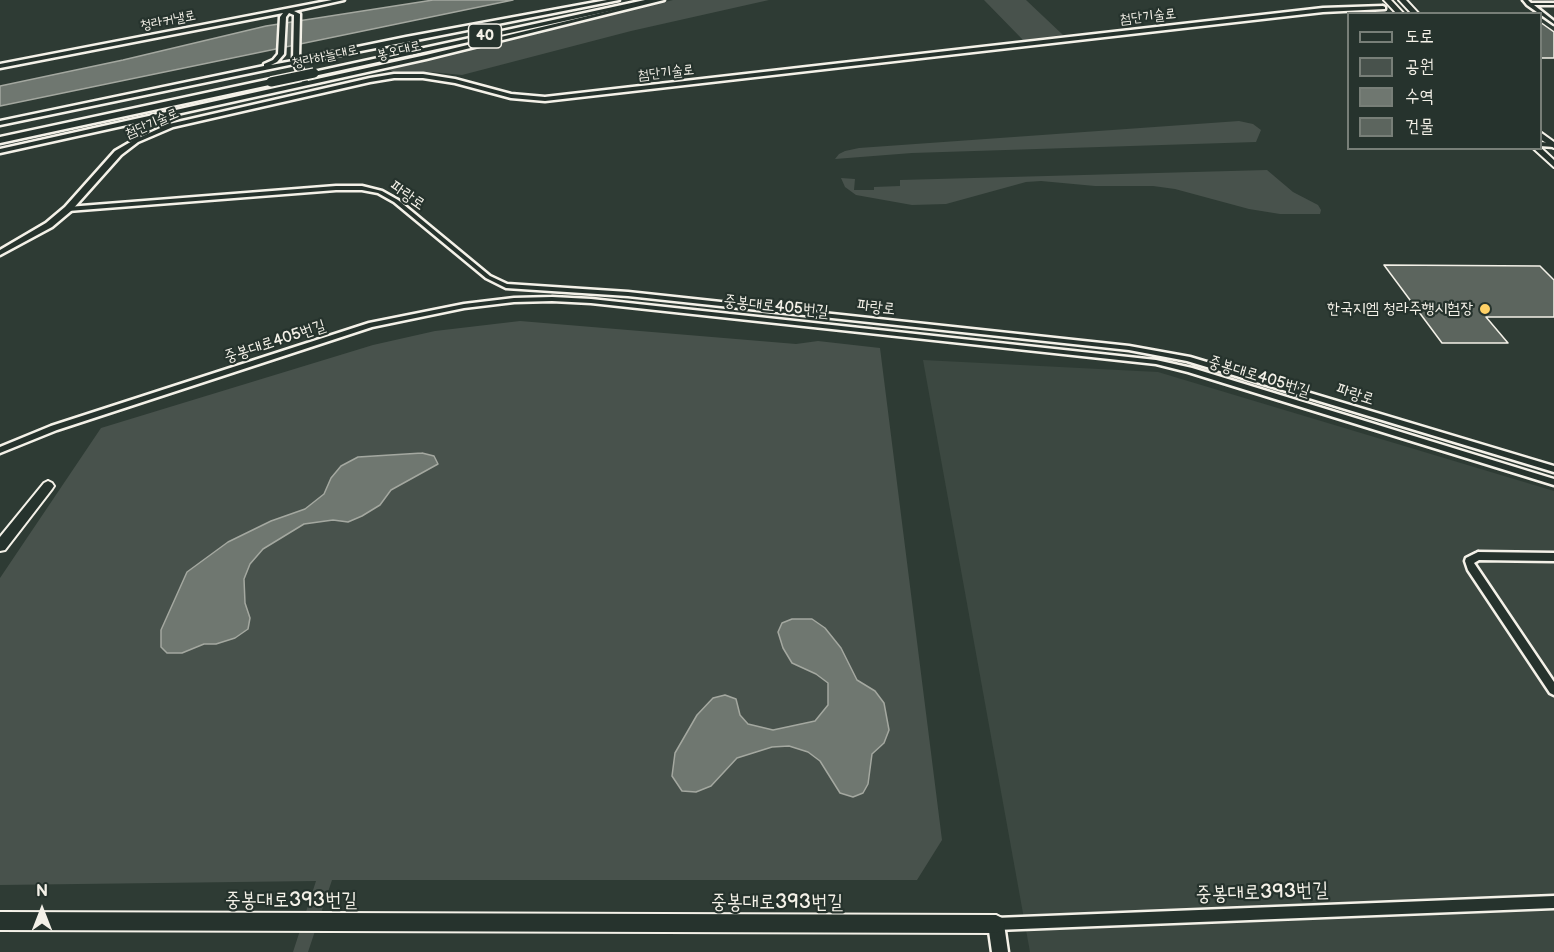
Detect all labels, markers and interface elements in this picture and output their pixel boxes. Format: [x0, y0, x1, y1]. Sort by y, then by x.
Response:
street label: 첨단기술로 [1119, 6, 1177, 28]
street label: 청라커낼로 [139, 7, 197, 35]
legend [1347, 12, 1542, 150]
road number: 40 [468, 24, 502, 48]
text: 도로 [1405, 26, 1434, 47]
street label: 봉오대로 [375, 38, 423, 64]
street label: 청라하늘대로 [290, 42, 360, 72]
text: 공원 [1405, 56, 1434, 77]
street label: 첨단기술로 [637, 62, 695, 84]
text: 수역 [1405, 86, 1434, 107]
street label: 첨단기술로 [123, 105, 181, 143]
text: 건물 [1405, 116, 1434, 137]
street label: 파랑로 [386, 177, 428, 215]
street label: 중봉대로405번길 [722, 292, 830, 322]
street label: 파랑로 [856, 296, 896, 320]
place label: 한국지엠 청라주행시험장 [1327, 299, 1473, 319]
marker: 한국지엠 청라주행시험장 [1478, 302, 1492, 316]
street label: 중봉대로405번길 [222, 317, 328, 367]
street label: 중봉대로405번길 [1206, 352, 1312, 402]
street label: 파랑로 [1334, 380, 1376, 410]
street label: 중봉대로393번길 [1195, 879, 1329, 907]
north arrow [12, 880, 72, 940]
text: N [36, 882, 48, 901]
street label: 중봉대로393번길 [225, 889, 357, 913]
street label: 중봉대로393번길 [711, 891, 843, 915]

